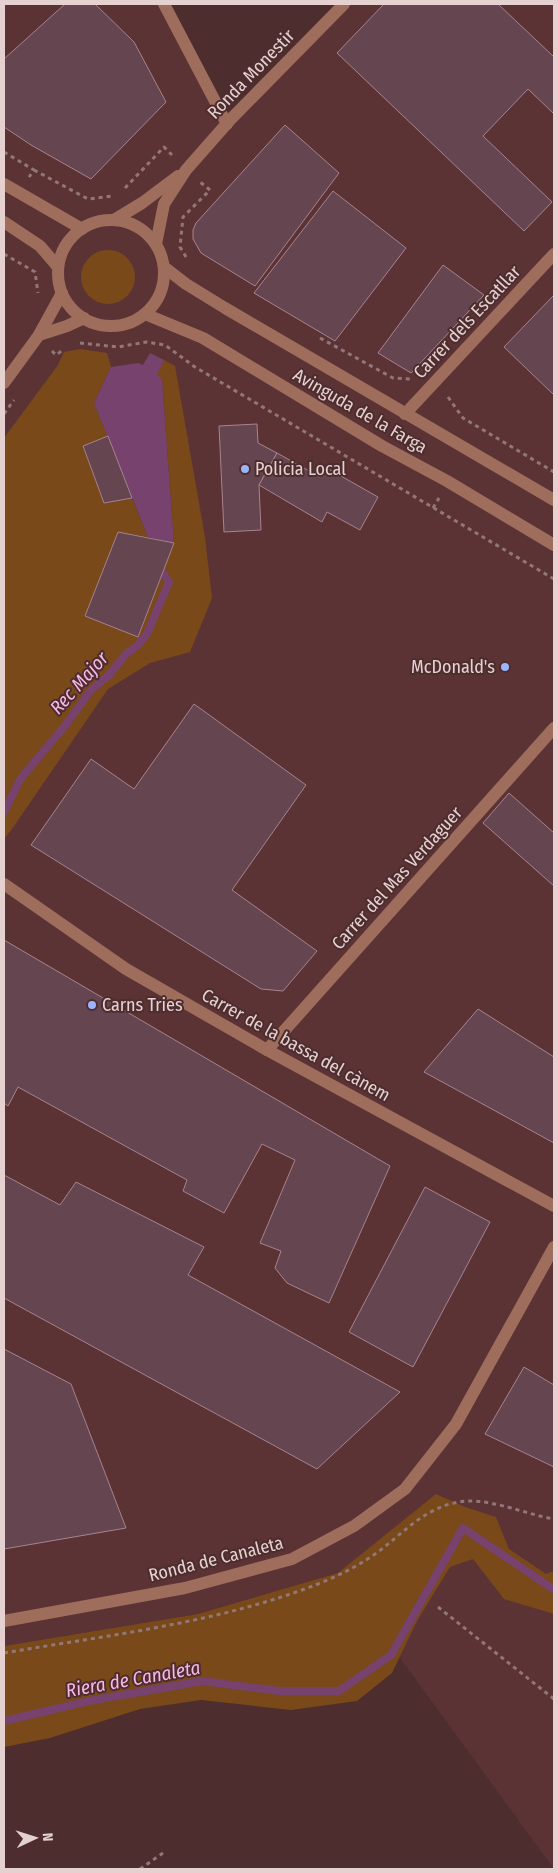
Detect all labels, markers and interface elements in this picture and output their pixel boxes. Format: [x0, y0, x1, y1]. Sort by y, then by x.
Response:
street label: Ronda Monestir [203, 24, 300, 123]
street label: Carrer dels Escatllar [409, 260, 526, 383]
street label: Avinguda de la Farga [289, 364, 431, 458]
place label: Policia Local [255, 458, 346, 480]
marker: Policia Local [239, 463, 251, 475]
water label: Rec Major [45, 646, 114, 719]
place label: McDonald's [411, 656, 495, 678]
marker: McDonald's [499, 661, 511, 673]
street label: Carrer del Mas Verdaguer [327, 801, 467, 954]
street label: Carrer de la bassa del cànem [198, 984, 394, 1106]
place label: Carns Tries [102, 994, 183, 1016]
marker: Carns Tries [86, 999, 98, 1011]
street label: Ronda de Canaleta [146, 1532, 286, 1586]
water label: Riera de Canaleta [64, 1656, 202, 1702]
north arrow [10, 1813, 60, 1863]
text: N [39, 1832, 56, 1842]

